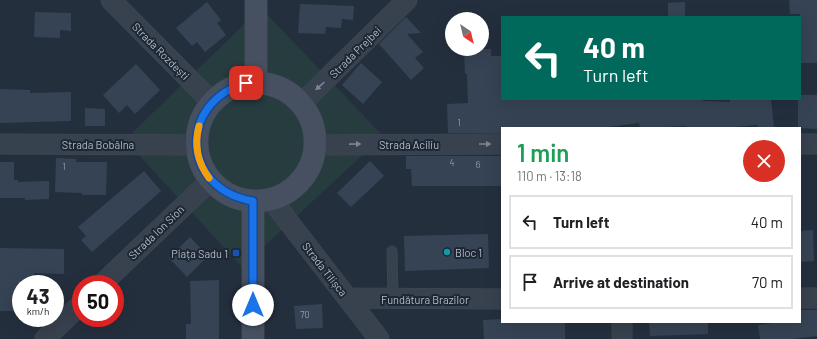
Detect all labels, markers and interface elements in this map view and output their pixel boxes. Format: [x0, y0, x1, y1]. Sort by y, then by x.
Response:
north arrow [445, 12, 489, 56]
map controls [445, 12, 489, 56]
street label: Strada Rozdești [130, 20, 192, 82]
street label: Strada Prejbei [327, 23, 384, 80]
text: 40 m [583, 30, 645, 64]
icon: left [517, 32, 569, 84]
text: Turn left [583, 64, 649, 86]
pin [229, 66, 263, 100]
icon: arrive [235, 72, 257, 94]
one-way arrow [315, 82, 325, 91]
house number: 1 [457, 117, 461, 128]
street label: Strada Bobâlna [62, 138, 134, 151]
street label: Strada Aciliu [379, 138, 439, 151]
text: 1 min [517, 138, 569, 167]
button: close [743, 140, 785, 182]
one-way arrow [349, 141, 361, 148]
one-way arrow [479, 141, 492, 147]
house number: 4 [450, 157, 455, 168]
house number: 6 [476, 159, 481, 170]
house number: 1 [62, 161, 66, 172]
text: 110 m · 13:18 [517, 168, 582, 184]
street label: Strada Ion Sion [126, 202, 186, 262]
icon: left [519, 211, 541, 233]
text: Turn left [553, 213, 609, 231]
text: 40 m [751, 213, 783, 231]
street label: Strada Tilișca [300, 239, 350, 299]
place label: Bloc 1 [455, 246, 482, 259]
place label: Piața Sadu 1 [171, 247, 228, 260]
marker: Bloc 1 [442, 247, 452, 257]
marker: Piața Sadu 1 [231, 248, 241, 258]
icon: arrive [519, 271, 541, 293]
text: Arrive at destination [553, 273, 689, 291]
text: 70 m [752, 273, 783, 291]
speed limit sign: 50 [72, 275, 124, 327]
text: 43 [27, 284, 49, 308]
position arrow [232, 284, 274, 326]
street label: Fundătura Brazilor [381, 293, 469, 306]
text: km/h [27, 305, 49, 317]
house number: 70 [300, 309, 310, 320]

